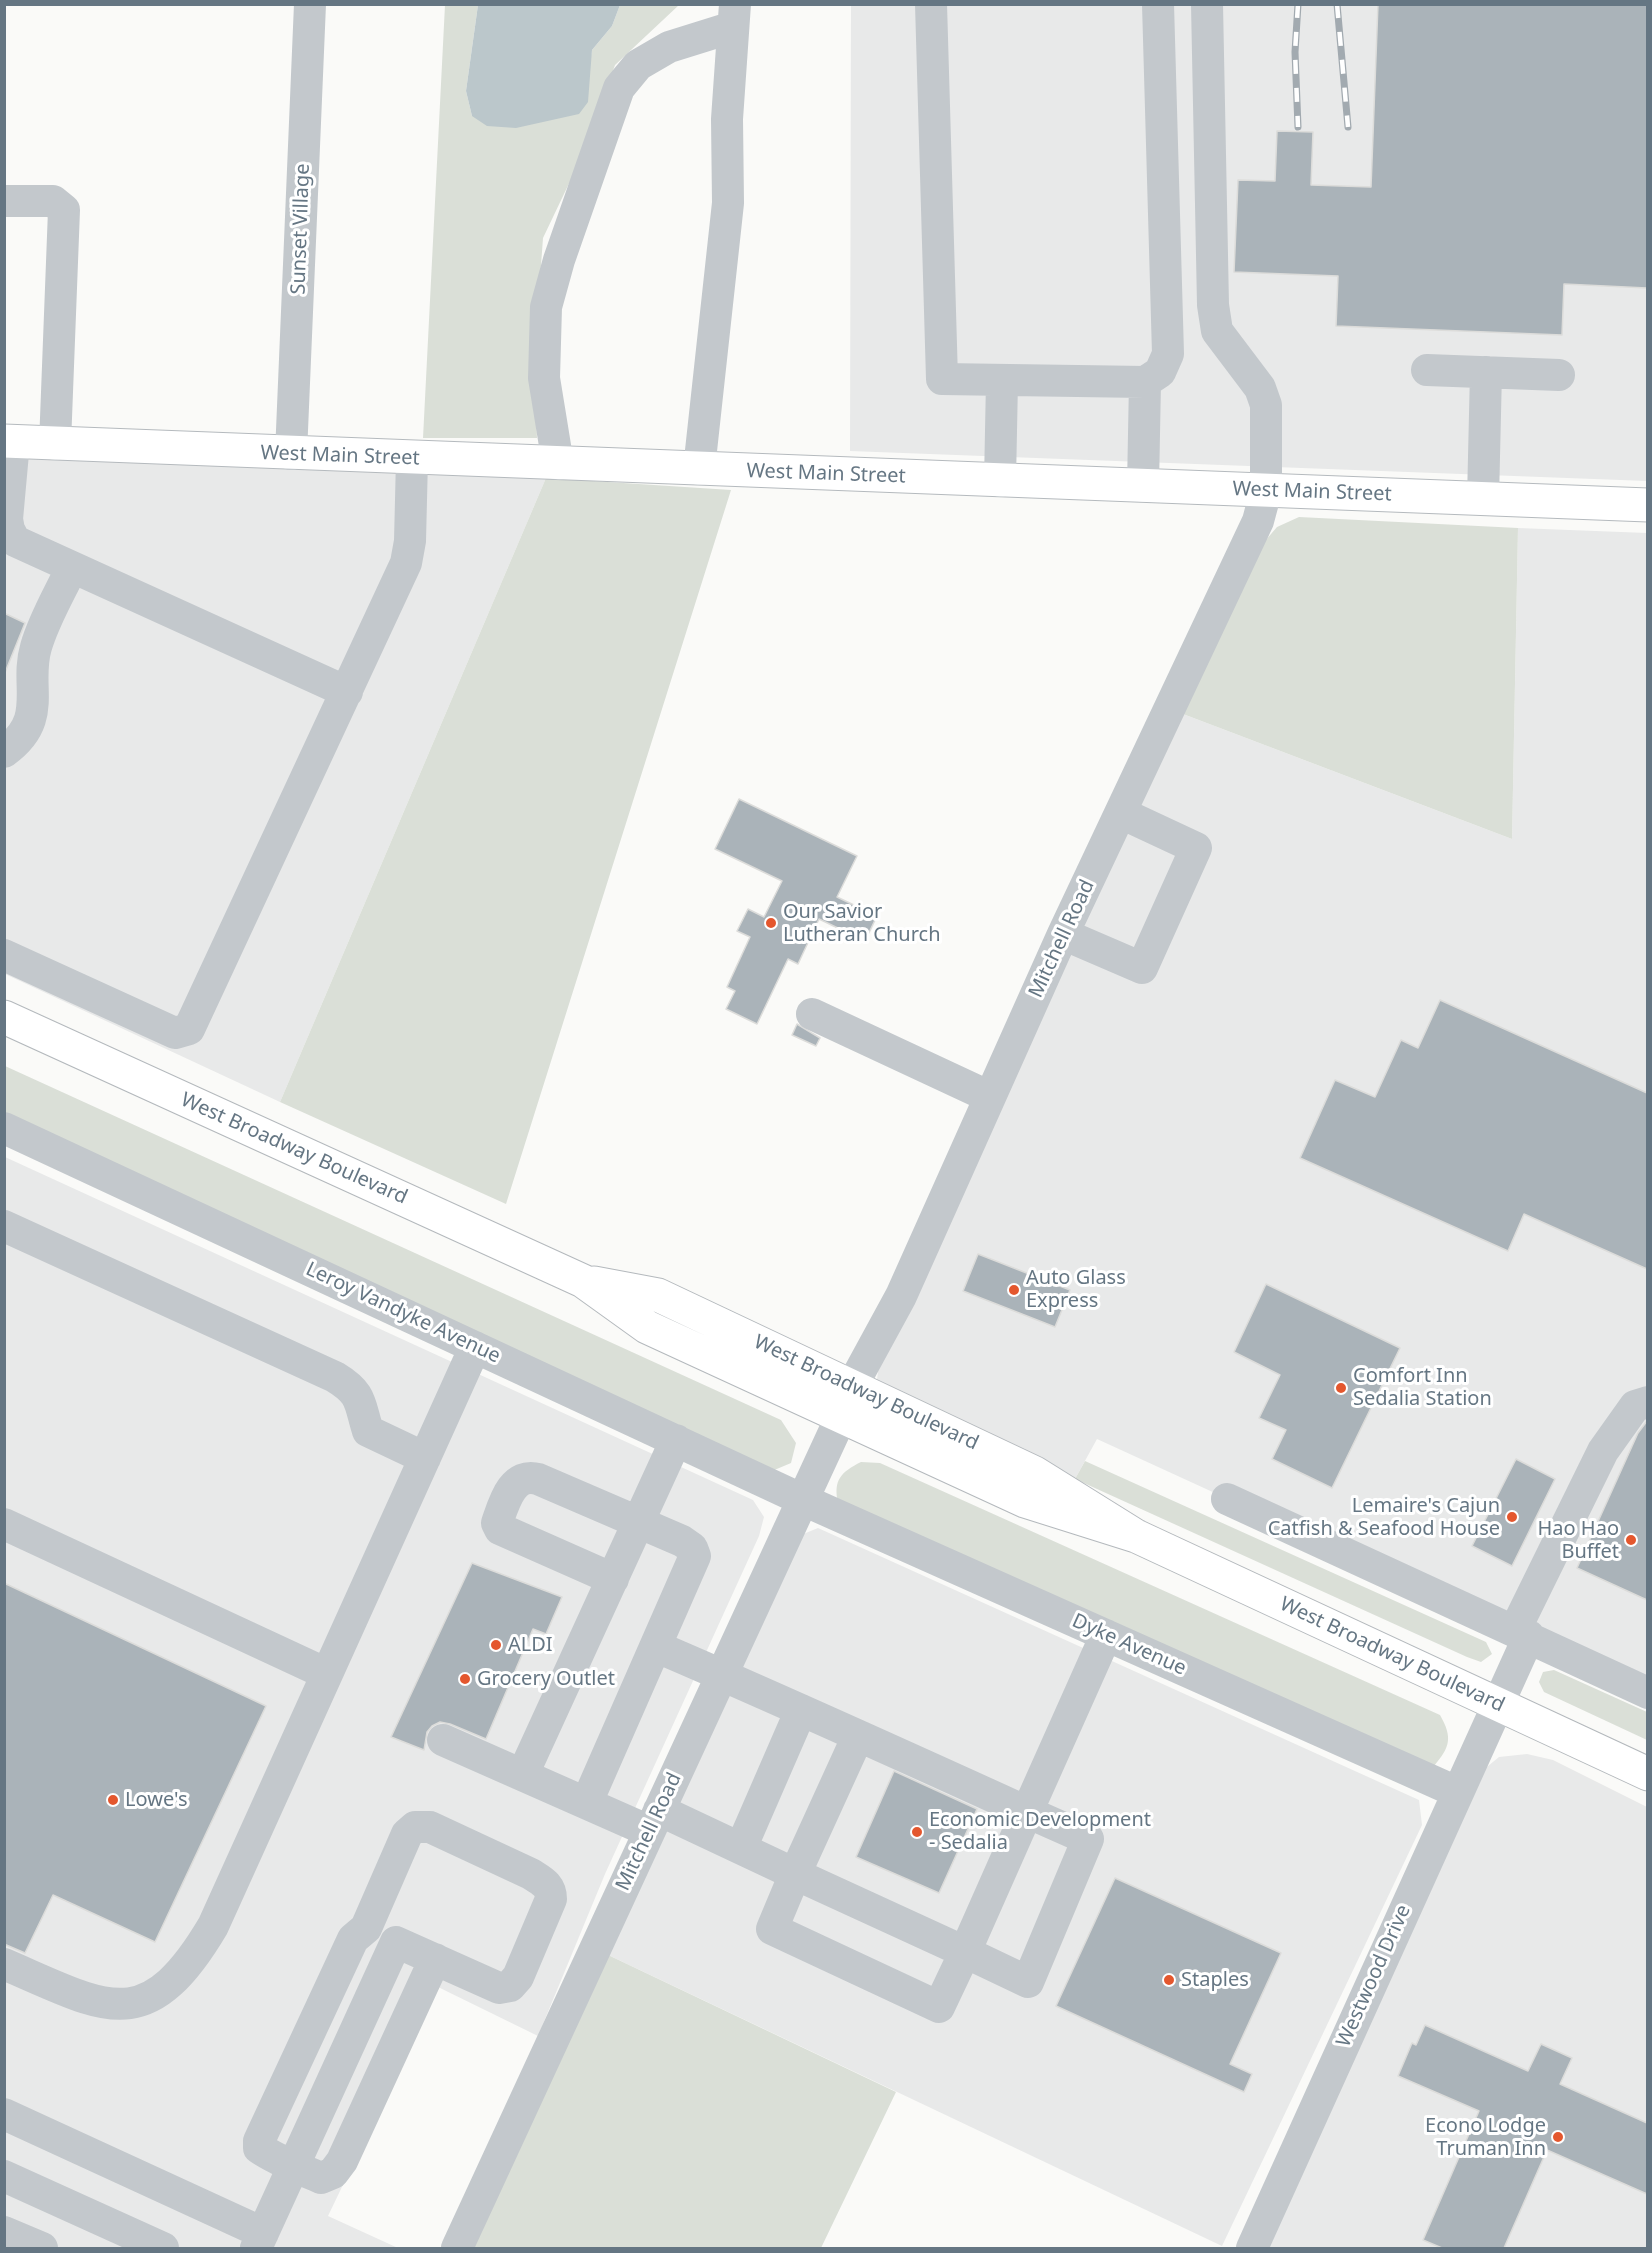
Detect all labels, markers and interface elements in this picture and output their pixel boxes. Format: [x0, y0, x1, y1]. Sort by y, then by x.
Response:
street label: Sunset Village [287, 163, 315, 295]
street label: West Main Street [260, 441, 420, 471]
street label: West Main Street [746, 459, 906, 489]
street label: West Main Street [1232, 477, 1392, 507]
street label: Mitchell Road [1024, 876, 1100, 1002]
place label: Our Savior Lutheran Church [783, 900, 941, 947]
marker: Our Savior Lutheran Church [764, 916, 778, 930]
street label: West Broadway Boulevard [177, 1088, 411, 1210]
street label: Leroy Vandyke Avenue [302, 1257, 504, 1369]
place label: Auto Glass Express [1026, 1266, 1126, 1313]
marker: Auto Glass Express [1007, 1283, 1021, 1297]
street label: West Broadway Boulevard [750, 1330, 982, 1456]
place label: Comfort Inn Sedalia Station [1353, 1364, 1492, 1411]
marker: Comfort Inn Sedalia Station [1334, 1381, 1348, 1395]
place label: Lemaire's Cajun Catfish & Seafood House [1268, 1494, 1500, 1541]
marker: Lemaire's Cajun Catfish & Seafood House [1505, 1510, 1519, 1524]
place label: Hao Hao Buffet [1538, 1517, 1619, 1564]
marker: Hao Hao Buffet [1624, 1533, 1638, 1547]
street label: West Broadway Boulevard [1276, 1592, 1508, 1718]
street label: Dyke Avenue [1068, 1609, 1190, 1681]
place label: ALDI [508, 1633, 553, 1657]
marker: ALDI [489, 1638, 503, 1652]
place label: Grocery Outlet [477, 1667, 615, 1691]
marker: Grocery Outlet [458, 1672, 472, 1686]
street label: Mitchell Road [611, 1769, 687, 1895]
place label: Lowe's [125, 1788, 187, 1812]
marker: Lowe's [106, 1793, 120, 1807]
place label: Economic Development - Sedalia [929, 1808, 1151, 1855]
marker: Economic Development - Sedalia [910, 1825, 924, 1839]
street label: Westwood Drive [1332, 1901, 1416, 2051]
place label: Staples [1181, 1968, 1249, 1992]
marker: Staples [1162, 1973, 1176, 1987]
place label: Econo Lodge Truman Inn [1425, 2114, 1546, 2161]
marker: Econo Lodge Truman Inn [1551, 2130, 1565, 2144]

